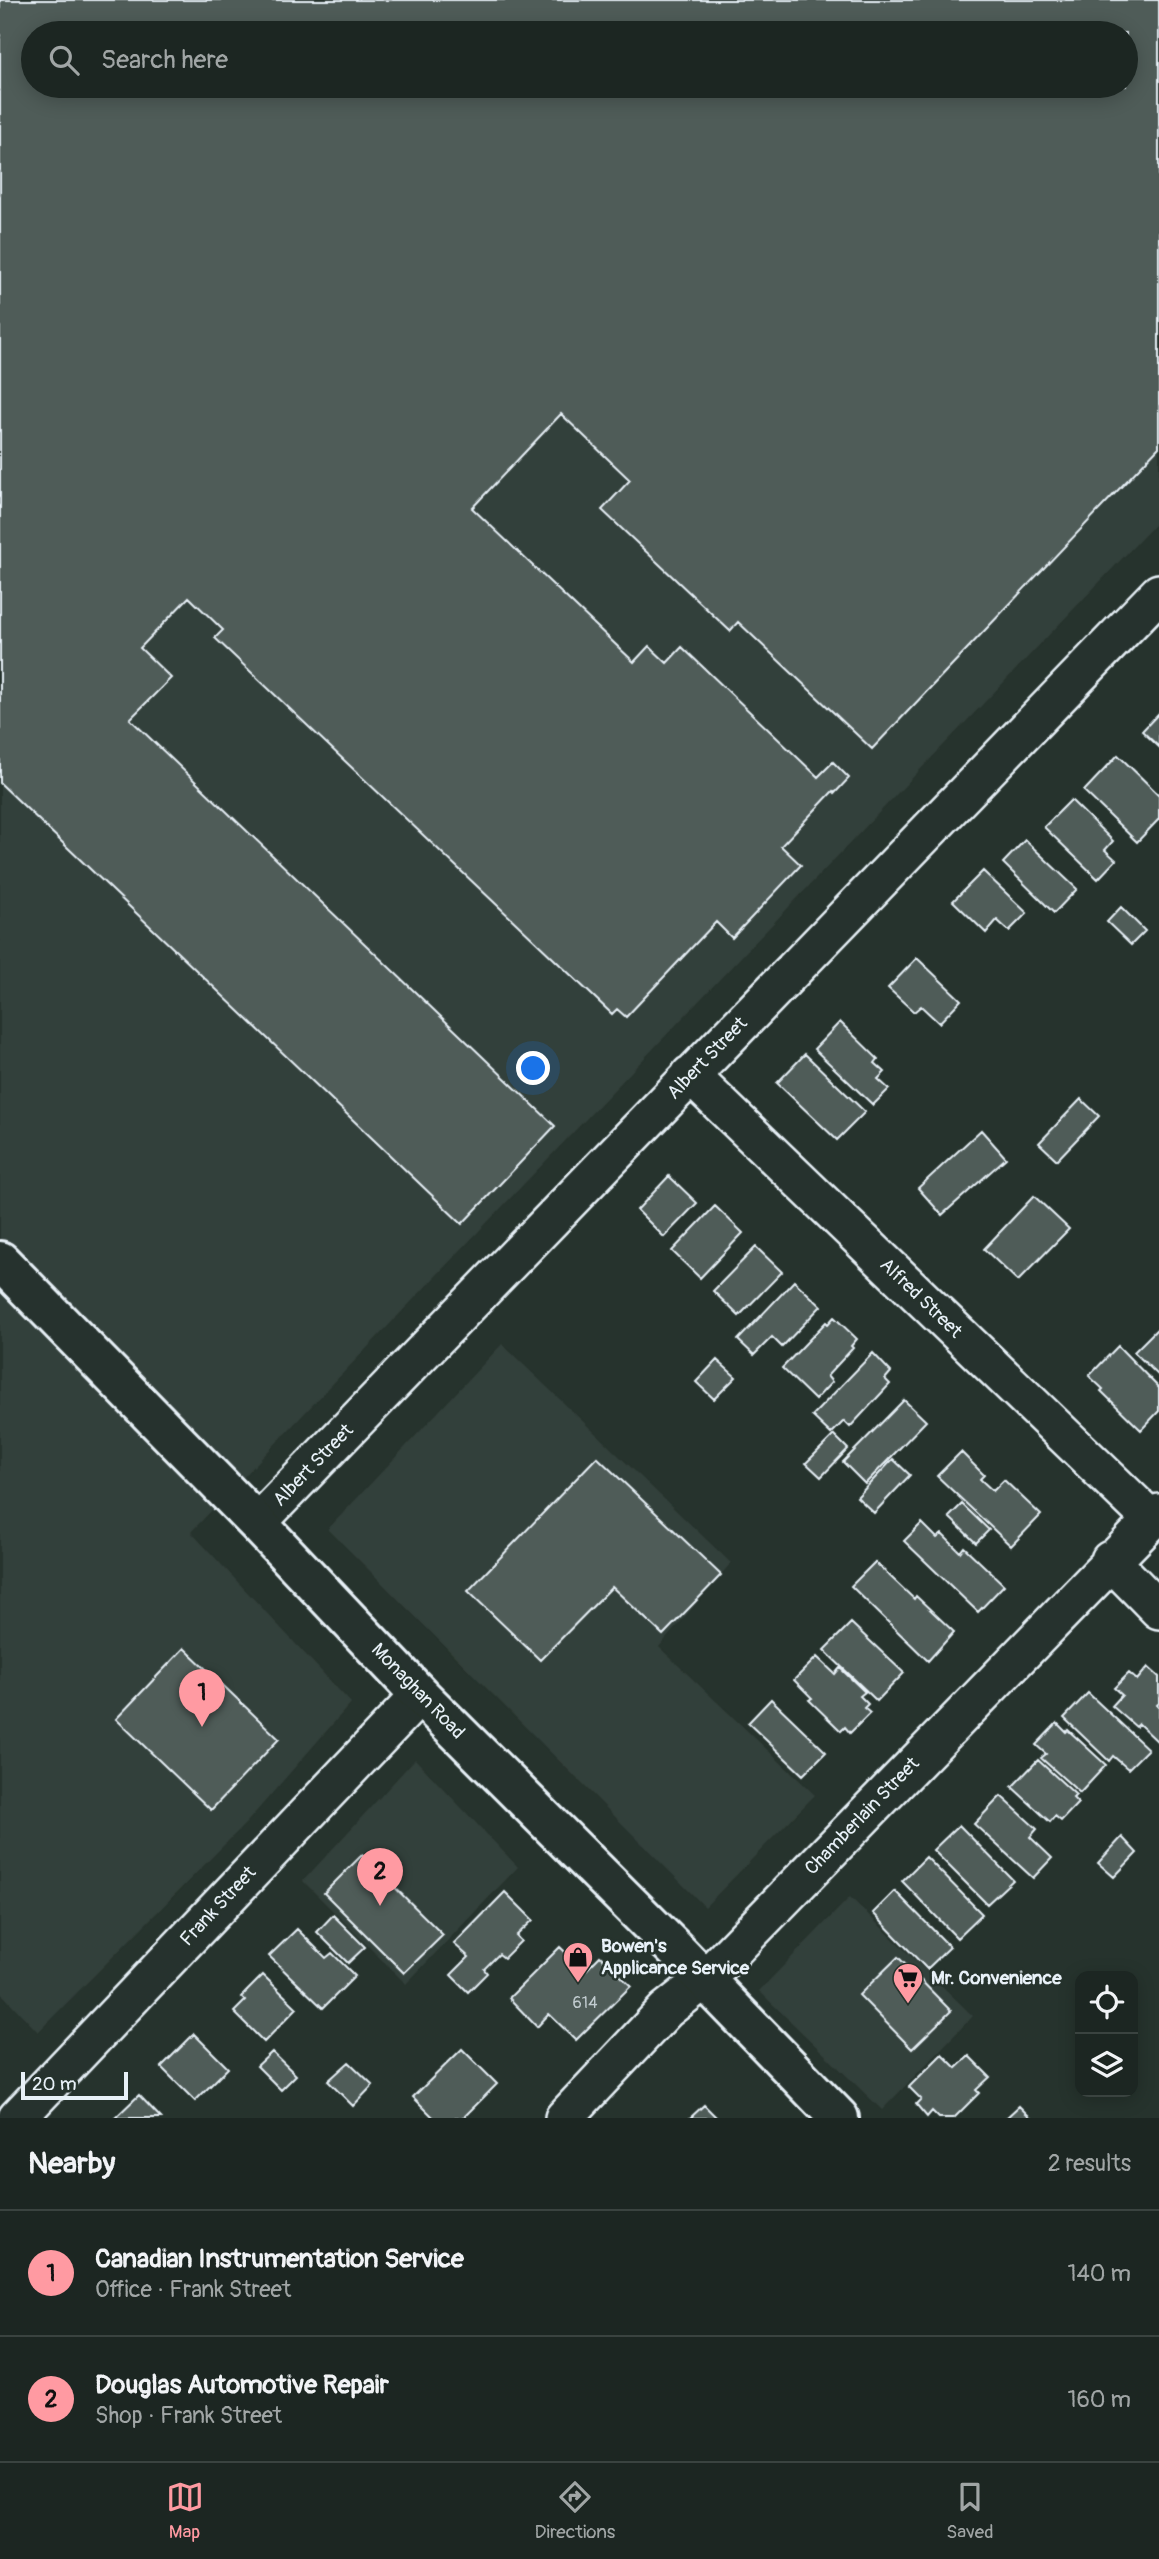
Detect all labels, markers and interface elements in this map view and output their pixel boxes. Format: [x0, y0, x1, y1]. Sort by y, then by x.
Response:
search box [21, 21, 1138, 98]
icon: search [45, 41, 83, 79]
text: Search here [101, 44, 228, 76]
street label: Albert Street [662, 1011, 753, 1104]
your location [516, 1051, 550, 1085]
street label: Alfred Street [875, 1253, 967, 1343]
street label: Albert Street [268, 1418, 359, 1511]
street label: Monaghan Road [366, 1638, 470, 1744]
pin: 1 [179, 1669, 225, 1727]
street label: Chamberlain Street [800, 1752, 925, 1880]
pin: 2 [357, 1848, 403, 1906]
street label: Frank Street [175, 1861, 261, 1951]
place label: Bowen's Applicance Service [601, 1934, 750, 1980]
shop icon: Bowen's Applicance Service [561, 1940, 595, 1984]
supermarket icon: Mr. Convenience [891, 1961, 925, 2005]
place label: Mr. Convenience [931, 1966, 1062, 1990]
map controls [1075, 1971, 1138, 2097]
button: locate [1075, 1971, 1138, 2034]
house number: 614 [573, 1993, 597, 2013]
button: layers [1075, 2034, 1138, 2097]
scale bar [21, 2069, 128, 2101]
text: 20 m [32, 2072, 77, 2096]
text: Nearby [28, 2145, 115, 2182]
text: 2 results [1048, 2149, 1131, 2178]
text: Canadian Instrumentation Service [95, 2243, 464, 2275]
text: 1 [47, 2259, 56, 2288]
text: 140 m [1068, 2259, 1131, 2288]
text: Office · Frank Street [95, 2275, 291, 2304]
text: Douglas Automotive Repair [95, 2369, 389, 2401]
text: 2 [45, 2385, 57, 2414]
text: 160 m [1067, 2385, 1131, 2414]
text: Shop · Frank Street [95, 2401, 282, 2430]
tab: Map [166, 2478, 204, 2544]
tab: Directions [535, 2478, 615, 2544]
tab: Saved [946, 2478, 993, 2544]

